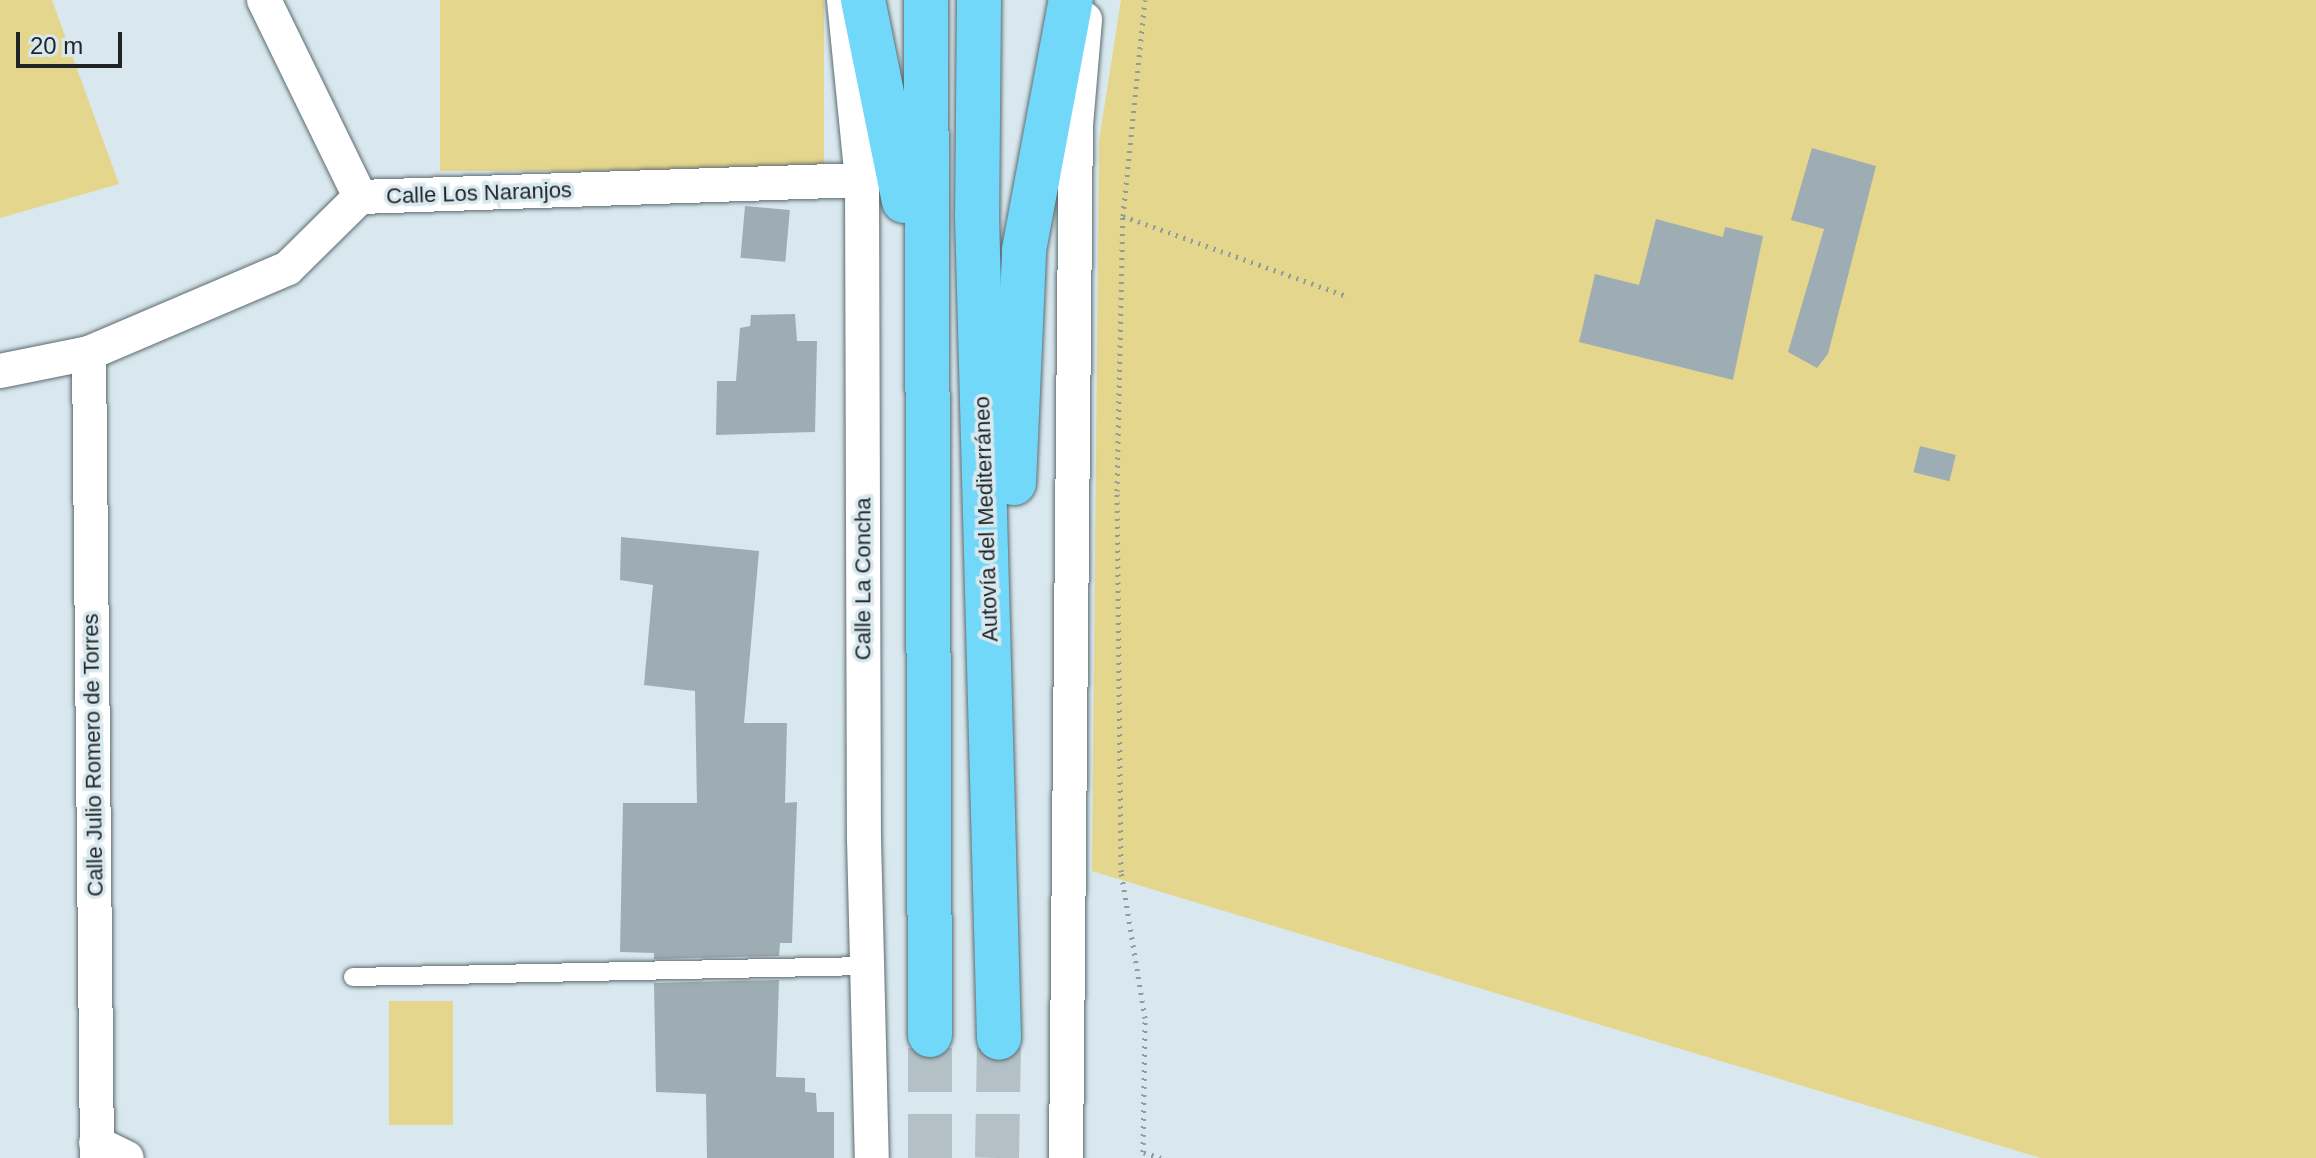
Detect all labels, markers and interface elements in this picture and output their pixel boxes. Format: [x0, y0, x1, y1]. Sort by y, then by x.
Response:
scale bar [20, 16, 126, 66]
text: 20 m [30, 32, 83, 59]
street label: Calle Los Naranjos [386, 177, 572, 209]
street label: Autovía del Mediterráneo [969, 396, 1003, 642]
street label: Calle La Concha [850, 498, 876, 660]
street label: Calle Julio Romero de Torres [77, 613, 109, 897]

